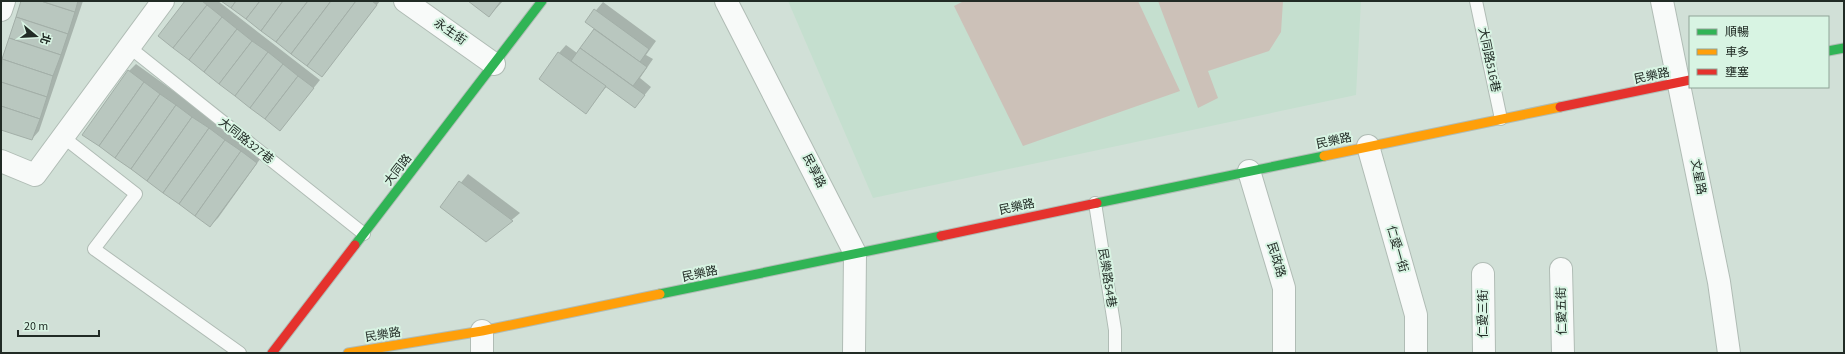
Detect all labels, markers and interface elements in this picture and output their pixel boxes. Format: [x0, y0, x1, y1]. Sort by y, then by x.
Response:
street label: 永生街 [430, 15, 470, 49]
north arrow [16, 16, 56, 56]
legend [1689, 16, 1829, 88]
text: 順暢 [1725, 24, 1749, 41]
street label: 大同路516巷 [1474, 26, 1504, 94]
text: 北 [36, 31, 54, 46]
text: 車多 [1725, 44, 1749, 61]
street label: 民樂路 [1633, 64, 1671, 88]
text: 壅塞 [1725, 64, 1749, 81]
street label: 大同路327巷 [215, 114, 277, 168]
street label: 民樂路 [1315, 129, 1353, 153]
street label: 大同路 [380, 151, 416, 189]
street label: 民享路 [798, 151, 830, 191]
street label: 文星路 [1686, 158, 1710, 196]
street label: 民樂路 [998, 195, 1036, 219]
street label: 仁愛一街 [1382, 224, 1412, 274]
street label: 民政路 [1263, 240, 1289, 280]
street label: 民樂路54巷 [1094, 247, 1120, 309]
street label: 民樂路 [681, 262, 719, 286]
street label: 仁愛五街 [1553, 287, 1571, 335]
street label: 仁愛三街 [1475, 290, 1492, 338]
scale bar [18, 312, 99, 338]
text: 20 m [24, 318, 48, 335]
street label: 民樂路 [364, 324, 402, 346]

